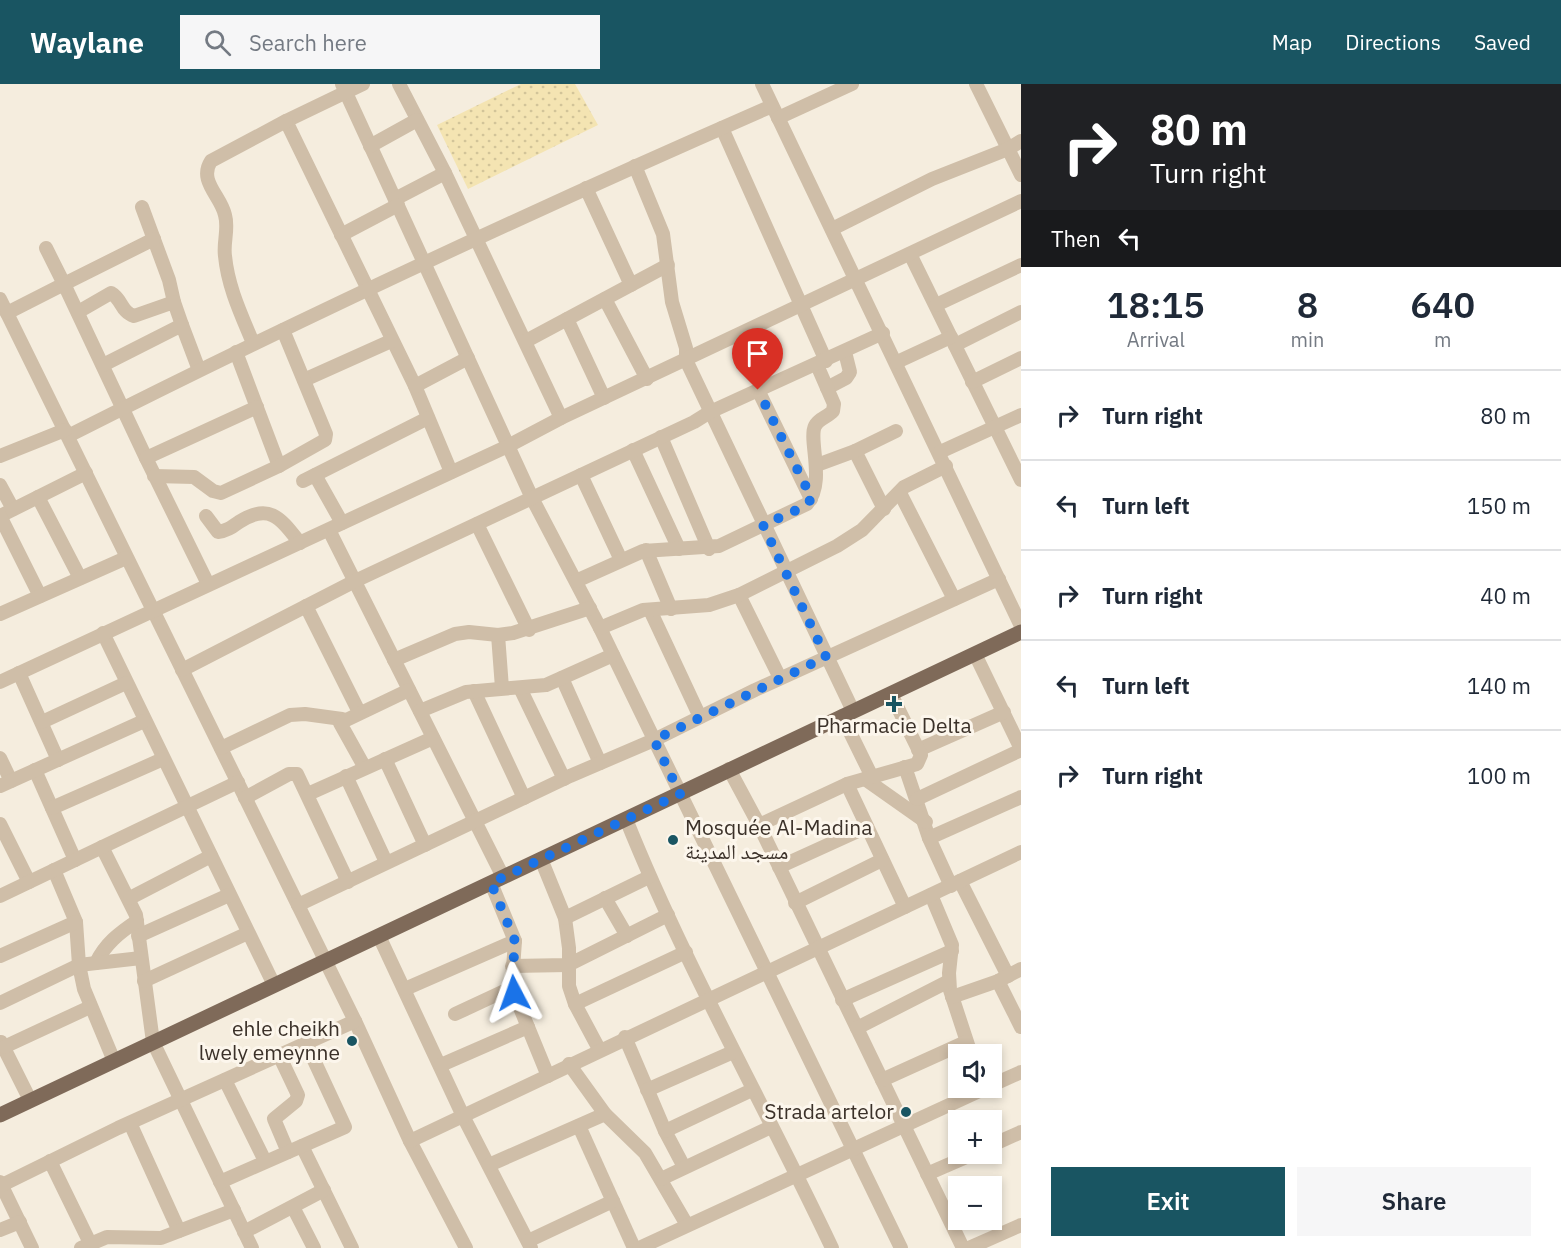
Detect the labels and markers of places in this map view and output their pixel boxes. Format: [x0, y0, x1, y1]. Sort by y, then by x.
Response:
pin [732, 328, 783, 390]
marker: Pharmacie Delta [887, 697, 901, 711]
place label: Pharmacie Delta [816, 711, 972, 739]
place label: Mosquée Al-Madina مسجد المدينة [685, 813, 872, 865]
marker: Mosquée Al-Madina مسجد المدينة [666, 833, 680, 847]
place label: ehle cheikh lwely emeynne [199, 1014, 340, 1066]
marker: ehle cheikh lwely emeynne [345, 1034, 359, 1048]
place label: Strada artelor [764, 1097, 894, 1125]
marker: Strada artelor [899, 1105, 913, 1119]

